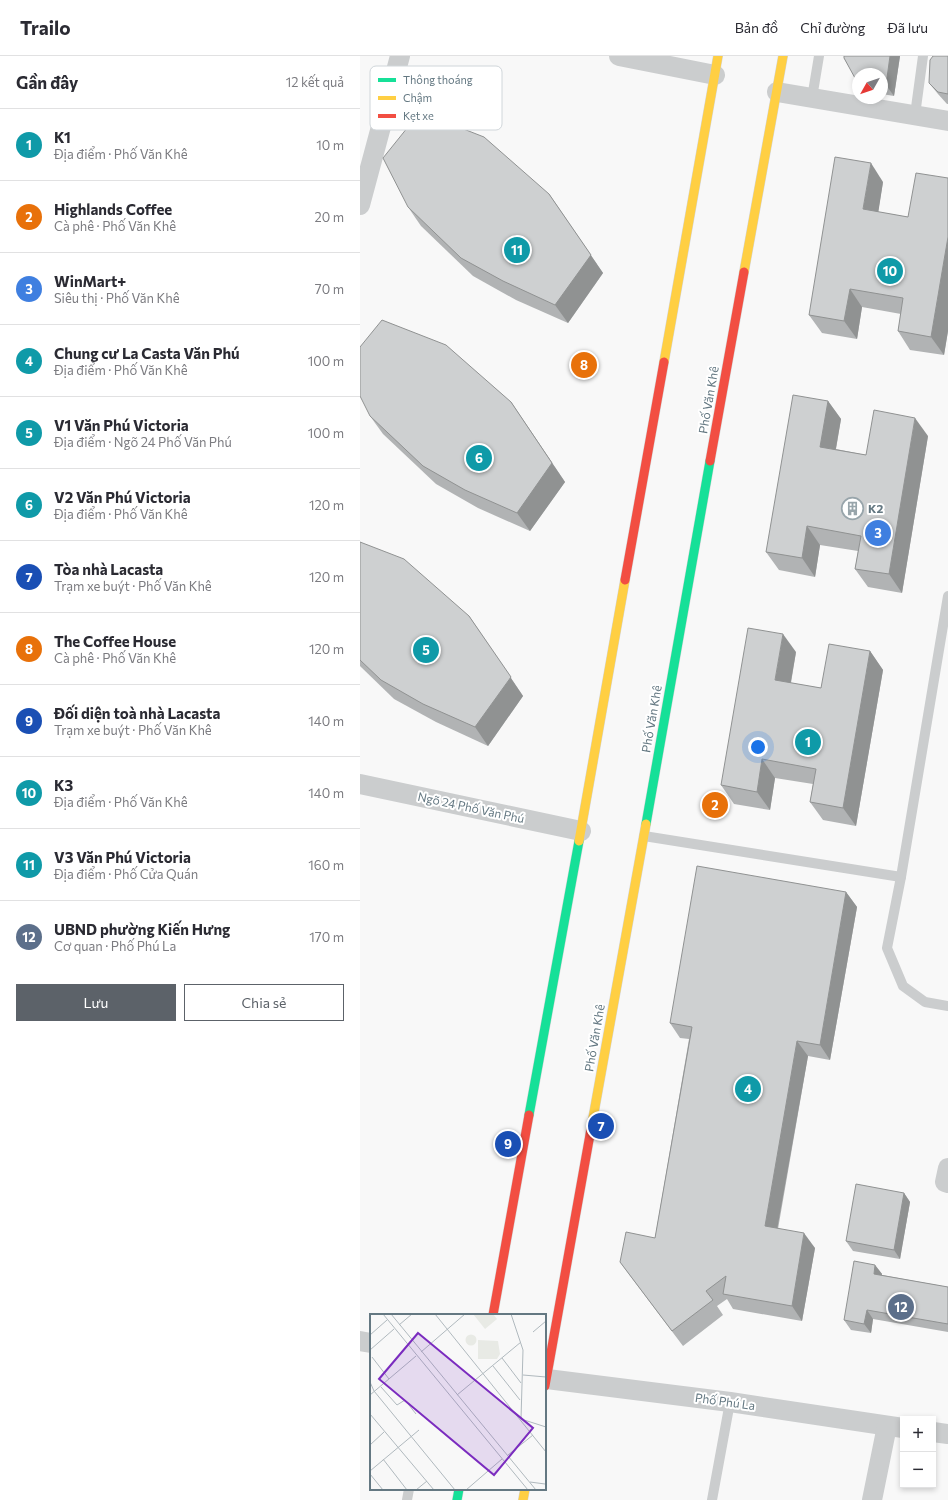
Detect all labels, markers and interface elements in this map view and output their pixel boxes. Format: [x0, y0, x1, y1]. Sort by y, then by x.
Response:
text: Trailo [20, 16, 71, 39]
text: Bản đồ [735, 19, 778, 36]
text: Chỉ đường [800, 19, 865, 36]
text: Đã lưu [887, 19, 928, 36]
legend [370, 66, 502, 130]
north arrow [852, 68, 888, 104]
text: Gần đây [16, 72, 78, 93]
text: Thông thoáng [403, 73, 473, 86]
text: 12 kết quả [286, 74, 344, 90]
text: Chậm [403, 91, 432, 104]
text: Kẹt xe [403, 109, 434, 122]
text: K1 [54, 128, 71, 146]
text: 1 [26, 137, 32, 153]
text: 10 m [316, 137, 344, 153]
text: Địa điểm · Phố Văn Khê [54, 146, 188, 162]
text: Highlands Coffee [54, 200, 172, 218]
text: 2 [25, 209, 33, 225]
text: 20 m [315, 209, 344, 225]
text: Cà phê · Phố Văn Khê [54, 218, 176, 234]
pin: 11 [504, 235, 530, 265]
pin: 10 [877, 256, 903, 286]
text: WinMart+ [54, 272, 126, 290]
text: 3 [25, 281, 33, 297]
text: 70 m [315, 281, 344, 297]
text: Siêu thị · Phố Văn Khê [54, 290, 180, 306]
text: Chung cư La Casta Văn Phú [54, 344, 240, 362]
pin: 8 [571, 350, 597, 380]
text: 4 [25, 353, 33, 369]
text: 100 m [308, 353, 344, 369]
text: Địa điểm · Phố Văn Khê [54, 362, 188, 378]
street label: Phố Văn Khê [695, 365, 721, 435]
text: V1 Văn Phú Victoria [54, 416, 189, 434]
text: 5 [25, 425, 33, 441]
text: 100 m [308, 425, 344, 441]
text: Địa điểm · Ngõ 24 Phố Văn Phú [54, 434, 232, 450]
pin: 6 [466, 443, 492, 473]
text: V2 Văn Phú Victoria [54, 488, 191, 506]
building icon: K2 [840, 496, 866, 522]
text: 6 [25, 497, 33, 513]
text: 120 m [309, 497, 344, 513]
place label: K2 [868, 501, 883, 515]
text: Địa điểm · Phố Văn Khê [54, 506, 188, 522]
pin: 3 [865, 518, 891, 548]
text: Tòa nhà Lacasta [54, 560, 163, 578]
text: 7 [25, 569, 33, 585]
text: 120 m [309, 569, 344, 585]
text: Trạm xe buýt · Phố Văn Khê [54, 578, 212, 594]
text: The Coffee House [54, 632, 176, 650]
pin: 5 [413, 635, 439, 665]
text: 8 [25, 641, 33, 657]
text: 120 m [309, 641, 344, 657]
text: Cà phê · Phố Văn Khê [54, 650, 176, 666]
street label: Phố Văn Khê [638, 684, 664, 754]
text: Đối diện toà nhà Lacasta [54, 704, 220, 722]
text: 9 [25, 713, 33, 729]
text: 140 m [308, 713, 344, 729]
text: Trạm xe buýt · Phố Văn Khê [54, 722, 212, 738]
pin: 1 [795, 727, 821, 757]
your location [748, 737, 768, 757]
text: K3 [54, 776, 73, 794]
text: 10 [22, 785, 36, 801]
text: 140 m [308, 785, 344, 801]
street label: Ngõ 24 Phố Văn Phú [417, 789, 526, 825]
pin: 2 [702, 790, 728, 820]
text: Địa điểm · Phố Văn Khê [54, 794, 188, 810]
text: V3 Văn Phú Victoria [54, 848, 191, 866]
text: 11 [23, 857, 35, 873]
text: 160 m [308, 857, 344, 873]
text: Địa điểm · Phố Cửa Quán [54, 866, 198, 882]
text: UBND phường Kiến Hưng [54, 920, 230, 938]
text: 12 [22, 929, 36, 945]
text: 170 m [309, 929, 344, 945]
text: Cơ quan · Phố Phú La [54, 938, 176, 954]
button: Lưu [16, 984, 176, 1021]
button: Chia sẻ [184, 984, 344, 1021]
street label: Phố Văn Khê [581, 1003, 607, 1073]
pin: 4 [735, 1074, 761, 1104]
pin: 7 [588, 1111, 614, 1141]
pin: 9 [495, 1129, 521, 1159]
pin: 12 [888, 1292, 914, 1322]
inset map [370, 1314, 546, 1490]
street label: Phố Phú La [694, 1390, 756, 1412]
map controls [900, 1416, 936, 1488]
button: + [900, 1416, 936, 1452]
button: − [900, 1452, 936, 1488]

